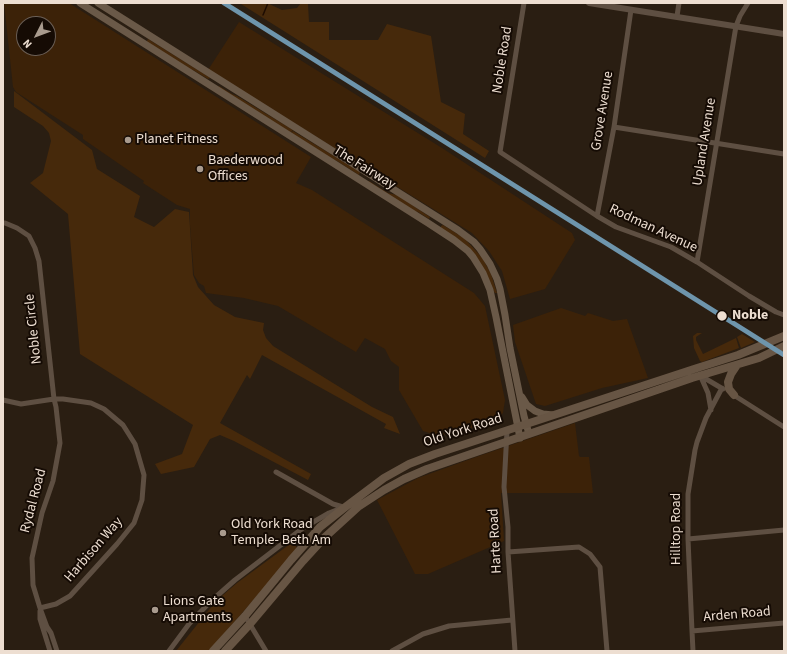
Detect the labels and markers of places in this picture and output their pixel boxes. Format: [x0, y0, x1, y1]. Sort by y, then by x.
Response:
place label: Planet Fitness [136, 132, 218, 148]
marker: Planet Fitness [123, 135, 133, 145]
place label: Baederwood Offices [208, 153, 283, 186]
marker: Baederwood Offices [195, 164, 205, 174]
place label: Noble [732, 308, 768, 324]
marker: Noble [715, 309, 729, 323]
place label: Old York Road Temple- Beth Am [231, 517, 331, 550]
marker: Old York Road Temple- Beth Am [218, 528, 228, 538]
place label: Lions Gate Apartments [163, 594, 231, 626]
marker: Lions Gate Apartments [150, 605, 160, 615]

